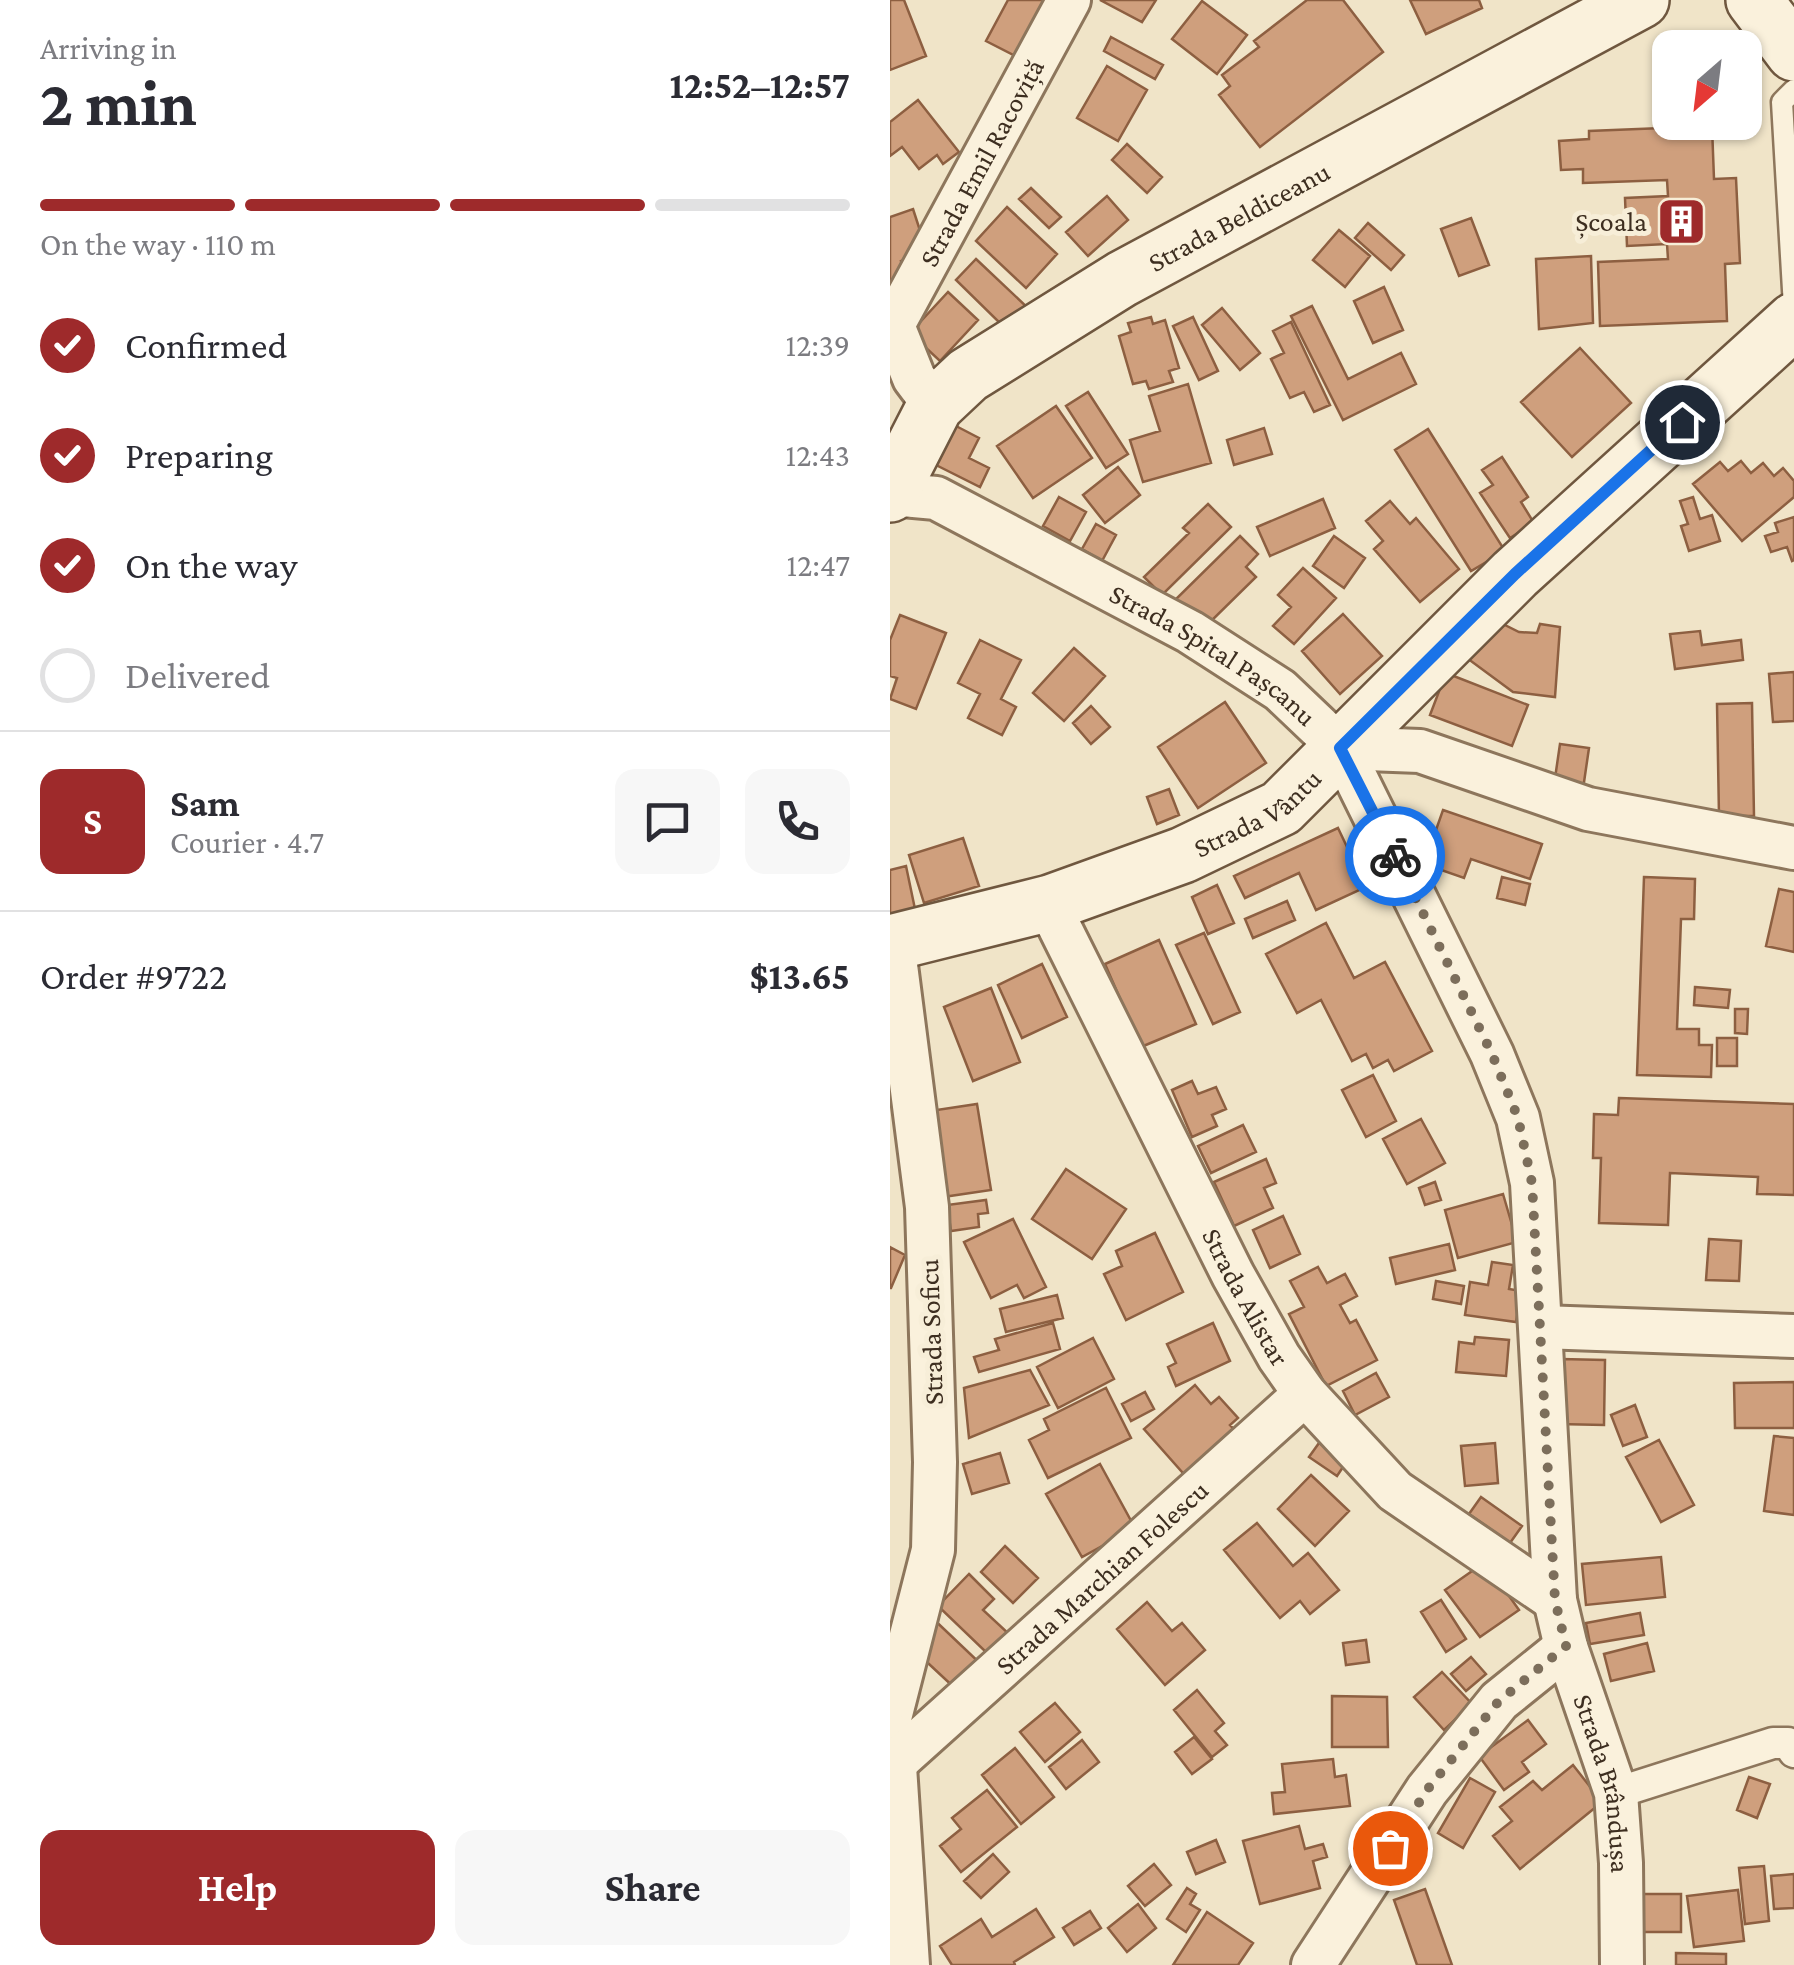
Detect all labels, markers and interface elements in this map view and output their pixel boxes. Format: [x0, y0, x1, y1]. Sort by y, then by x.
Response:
text: Arriving in [40, 30, 177, 66]
north arrow [1652, 30, 1762, 140]
map controls [1652, 30, 1762, 140]
street label: Strada Emil Racoviță [912, 53, 1050, 271]
text: 12:52–12:57 [670, 64, 850, 106]
text: 2 min [40, 67, 197, 139]
street label: Strada Beldiceanu [1143, 155, 1335, 278]
building icon: Școala [1656, 195, 1708, 247]
place label: Școala [1575, 206, 1647, 239]
text: On the way · 110 m [40, 226, 276, 262]
icon: check [40, 318, 95, 373]
text: Confirmed [125, 324, 288, 366]
text: 12:39 [786, 327, 850, 363]
pin [1640, 380, 1725, 465]
icon: home [1655, 395, 1710, 450]
icon: check [40, 428, 95, 483]
text: Preparing [125, 434, 273, 476]
text: 12:43 [786, 437, 850, 473]
icon: check [40, 538, 95, 593]
text: On the way [125, 544, 297, 586]
text: 12:47 [787, 547, 850, 583]
street label: Strada Spital Pașcanu [1105, 577, 1323, 732]
text: Delivered [125, 654, 270, 696]
street label: Strada Vântu [1188, 762, 1327, 863]
button: chat [615, 769, 720, 874]
button: phone [745, 769, 850, 874]
text: Sam [170, 782, 240, 824]
text: S [83, 800, 102, 842]
courier [1345, 806, 1445, 906]
text: Courier · 4.7 [170, 824, 324, 860]
icon: bike [1368, 829, 1423, 884]
text: Order #9722 [40, 955, 227, 997]
text: $13.65 [749, 955, 850, 997]
street label: Strada Alistar [1197, 1223, 1296, 1372]
street label: Strada Soficu [913, 1258, 949, 1406]
street label: Strada Marchian Folescu [989, 1474, 1214, 1680]
street label: Strada Brândușa [1568, 1690, 1637, 1873]
pin [1348, 1806, 1433, 1891]
icon: bag [1363, 1821, 1418, 1876]
button: Help [40, 1830, 435, 1945]
button: Share [455, 1830, 850, 1945]

